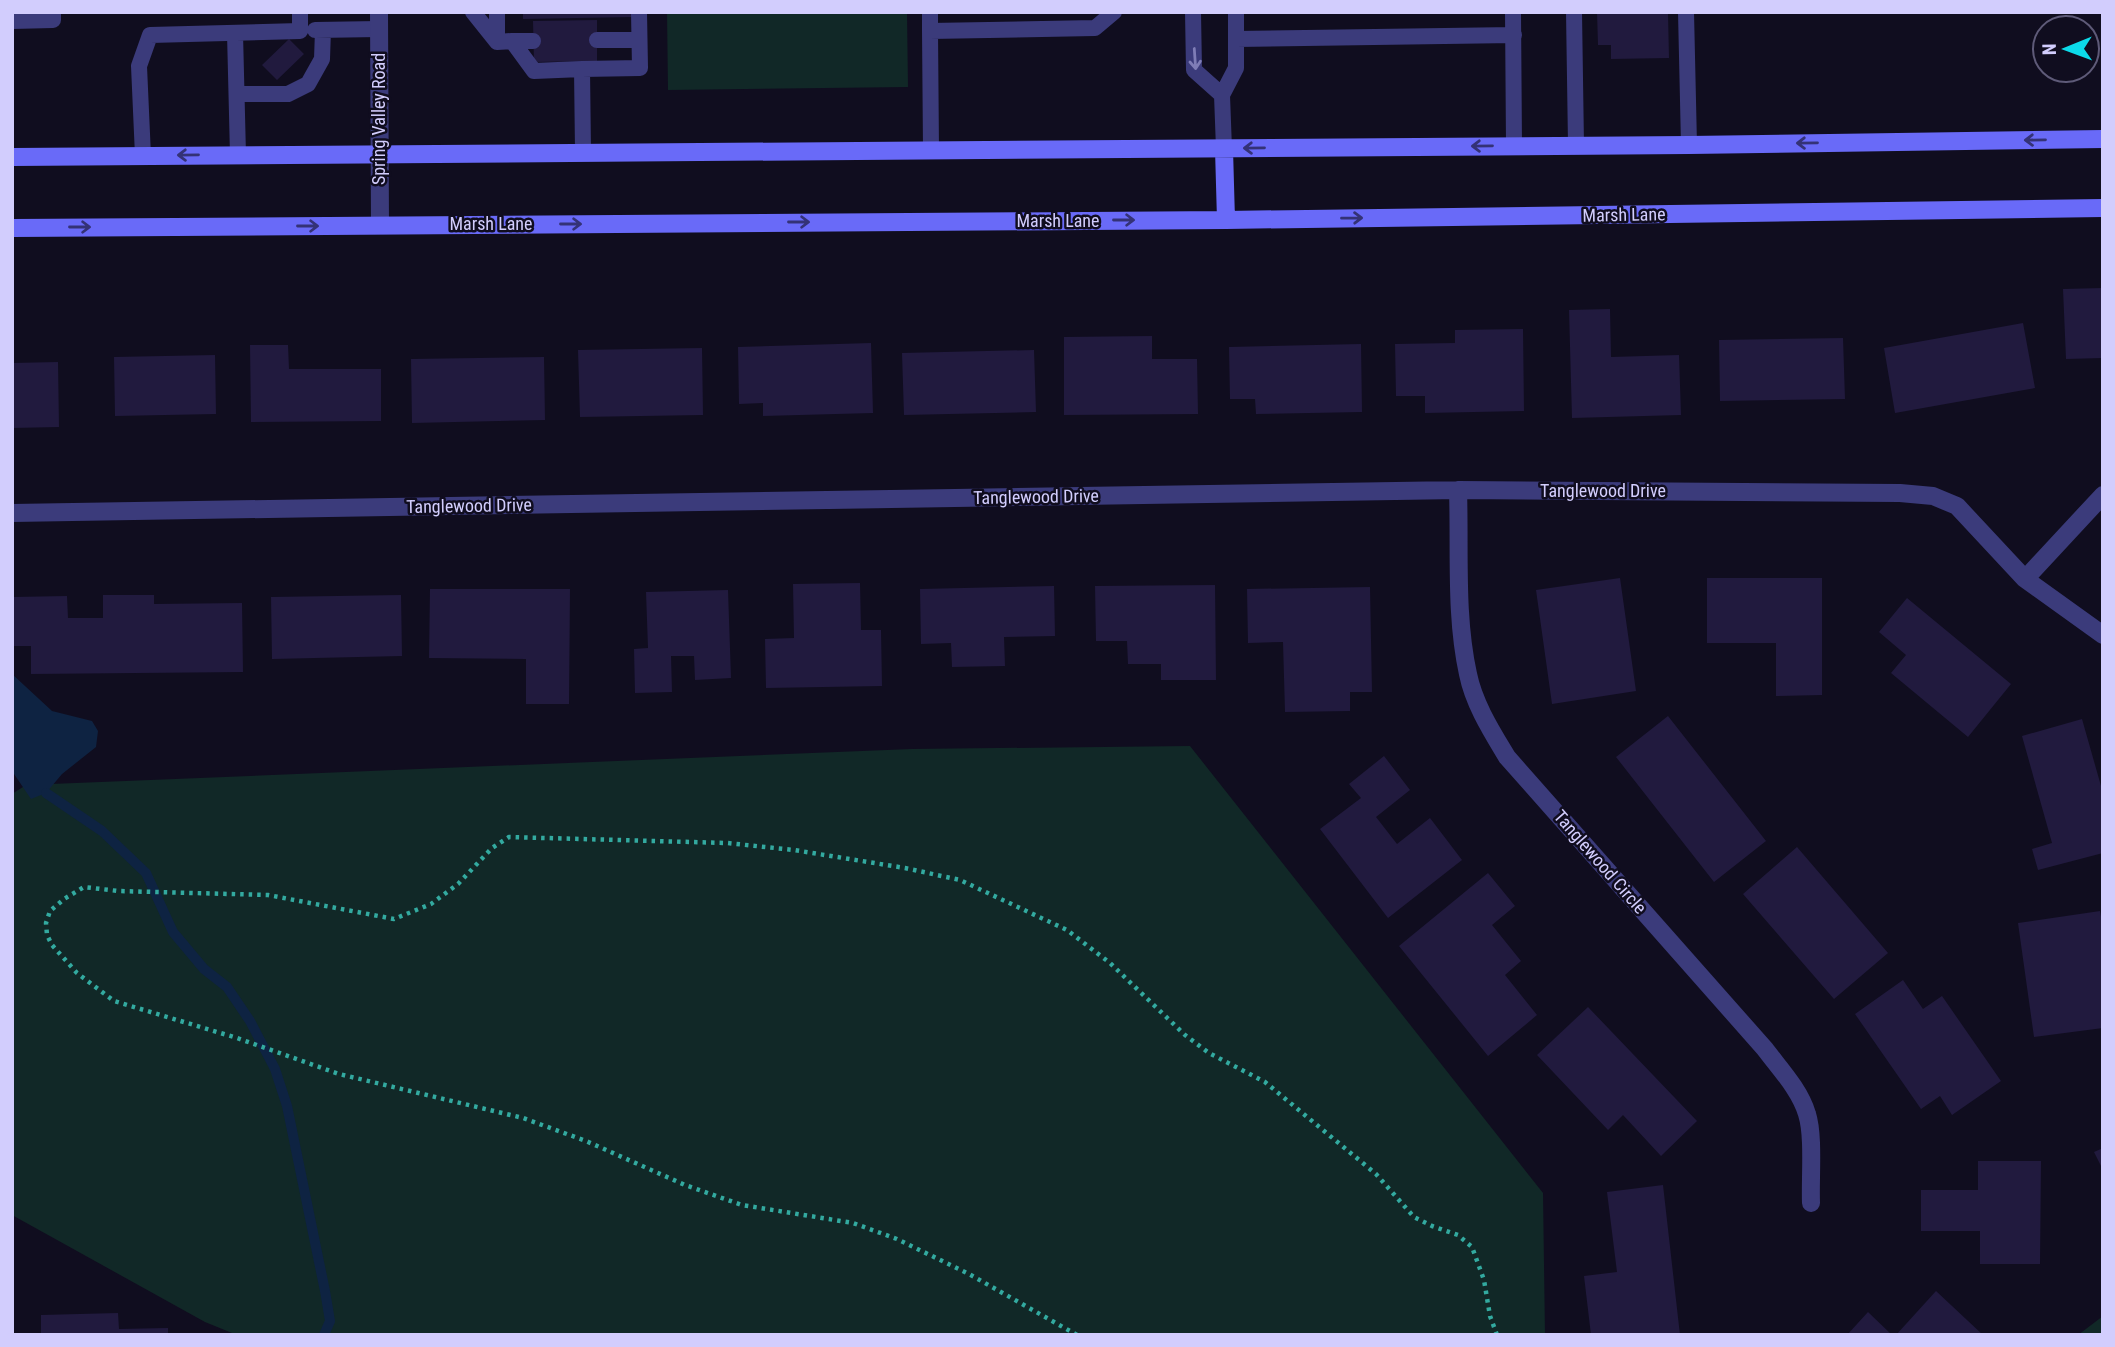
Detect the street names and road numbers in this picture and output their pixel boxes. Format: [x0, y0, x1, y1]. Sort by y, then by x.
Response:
street label: Spring Valley Road [368, 53, 389, 185]
street label: Marsh Lane [1582, 203, 1666, 226]
street label: Marsh Lane [1016, 210, 1100, 231]
street label: Marsh Lane [449, 213, 533, 234]
street label: Tanglewood Drive [1540, 480, 1666, 501]
street label: Tanglewood Drive [973, 485, 1099, 508]
street label: Tanglewood Drive [406, 494, 532, 517]
street label: Tanglewood Circle [1550, 806, 1651, 918]

